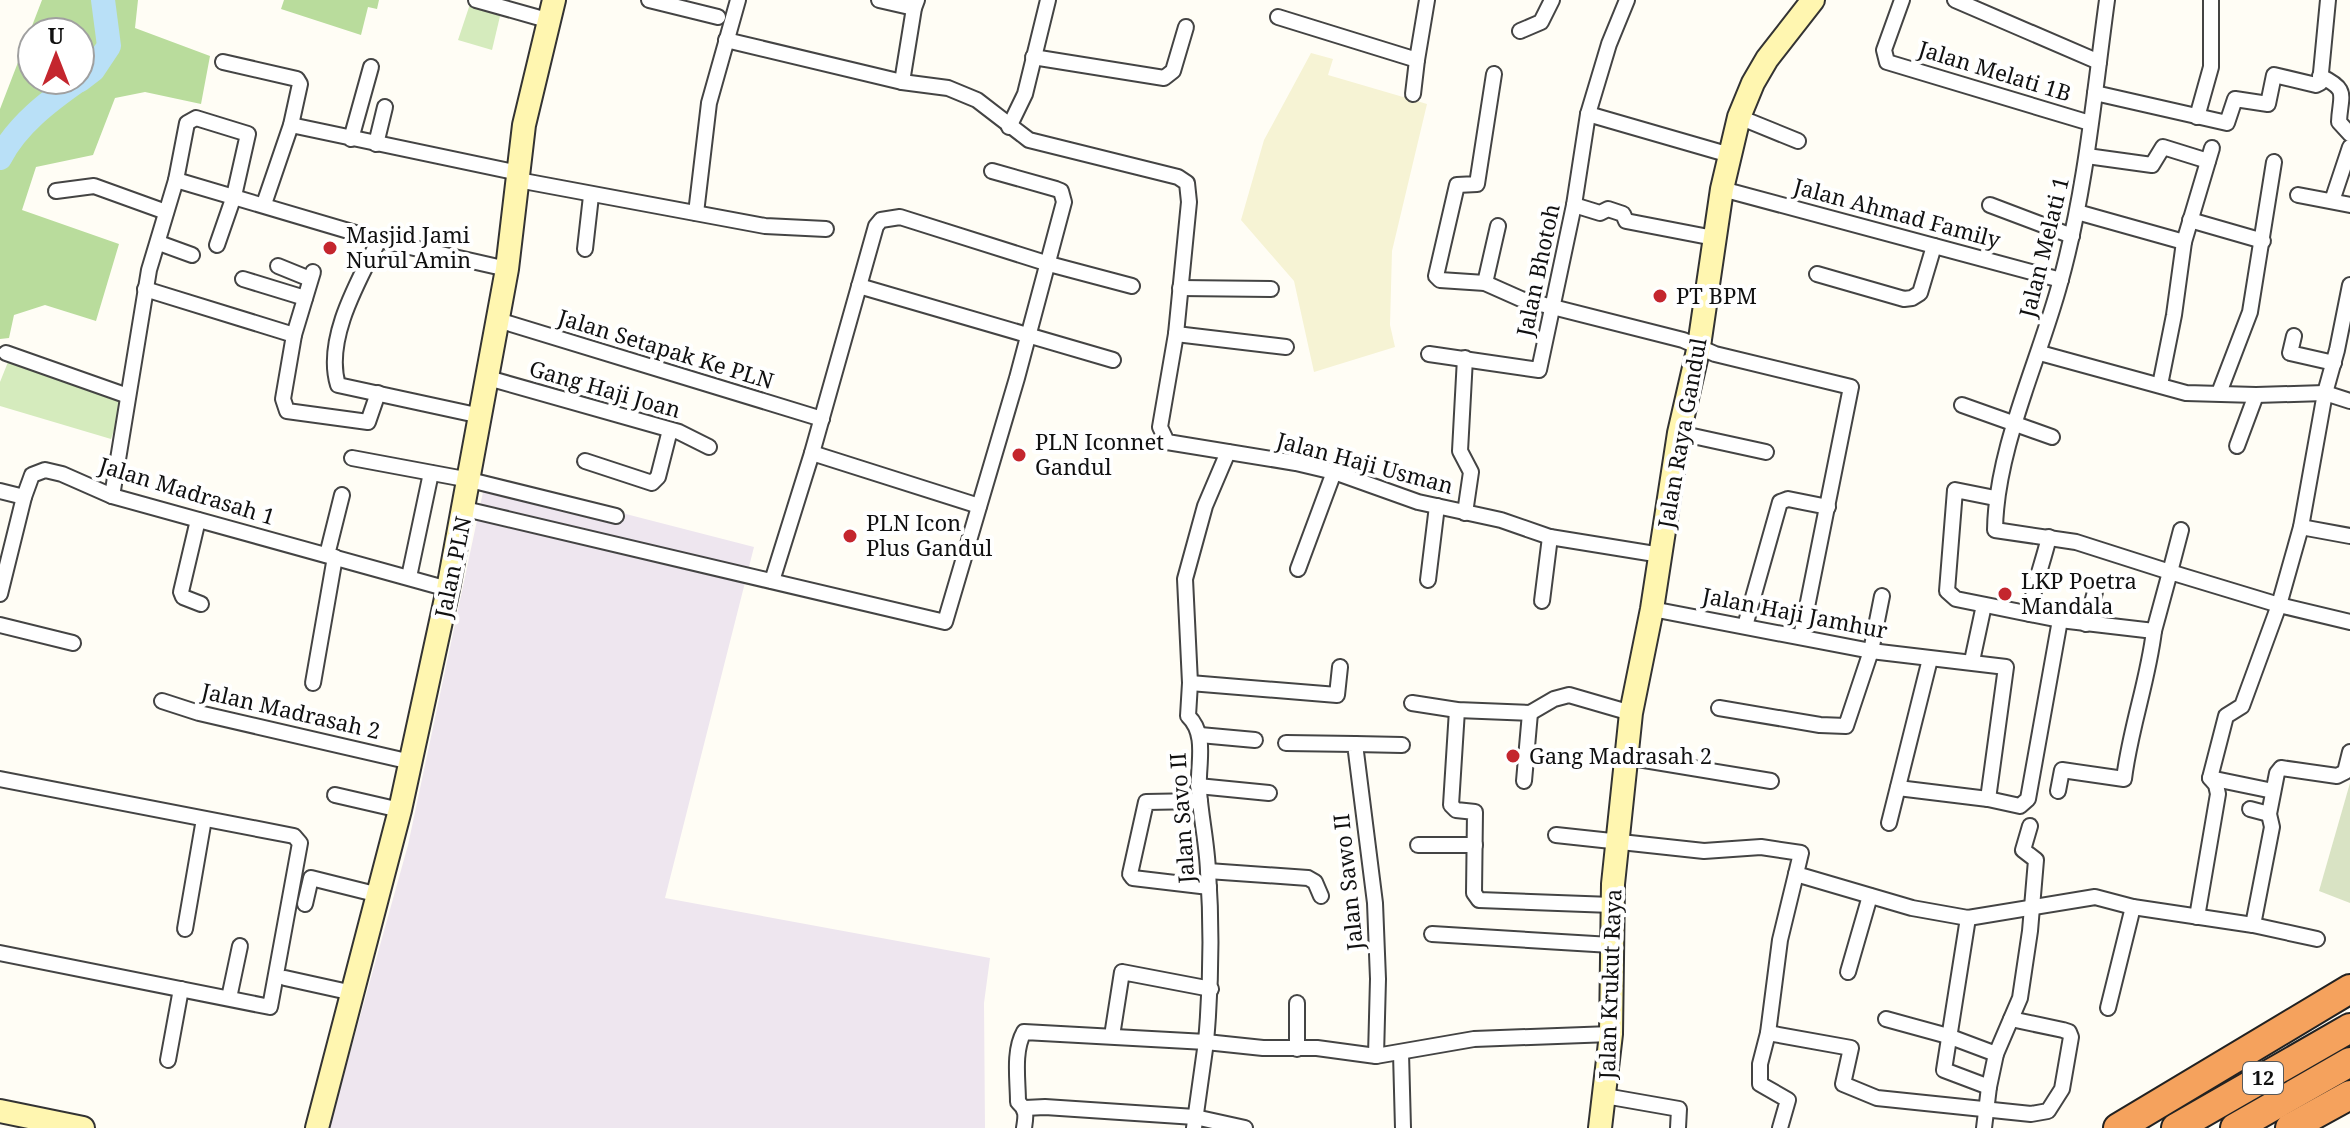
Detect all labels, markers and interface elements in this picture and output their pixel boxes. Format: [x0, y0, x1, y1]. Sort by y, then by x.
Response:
north arrow [16, 16, 96, 96]
text: U [48, 20, 65, 50]
street label: Jalan Melati 1B [1914, 32, 2075, 108]
street label: Jalan Ahmad Family [1790, 170, 2004, 254]
street label: Jalan Melati 1 [2011, 173, 2075, 321]
street label: Jalan Bhotoh [1508, 201, 1566, 340]
place label: Masjid Jami Nurul Amin [346, 219, 471, 274]
marker: Masjid Jami Nurul Amin [321, 239, 339, 257]
place label: PT BPM [1676, 280, 1757, 310]
marker: PT BPM [1651, 287, 1669, 305]
street label: Jalan Setapak Ke PLN [554, 301, 778, 395]
street label: Jalan Raya Gandul [1649, 335, 1713, 531]
street label: Gang Haji Joan [526, 352, 684, 424]
street label: Jalan Haji Usman [1273, 424, 1457, 500]
place label: PLN Iconnet Gandul [1035, 426, 1164, 481]
marker: PLN Iconnet Gandul [1010, 446, 1028, 464]
street label: Jalan Madrasah 1 [95, 449, 279, 531]
place label: PLN Icon Plus Gandul [866, 507, 992, 562]
street label: Jalan PLN [426, 513, 477, 621]
marker: PLN Icon Plus Gandul [841, 527, 859, 545]
place label: LKP Poetra Mandala [2021, 565, 2137, 620]
street label: Jalan Haji Jamhur [1699, 579, 1891, 645]
marker: LKP Poetra Mandala [1996, 585, 2014, 603]
street label: Jalan Madrasah 2 [198, 675, 384, 745]
place label: Gang Madrasah 2 [1529, 740, 1712, 770]
marker: Gang Madrasah 2 [1504, 747, 1522, 765]
street label: Jalan Savo II [1161, 752, 1201, 885]
street label: Jalan Sawo II [1325, 812, 1369, 953]
street label: Jalan Krukut Raya [1591, 888, 1627, 1081]
road number: 12 [2243, 1062, 2283, 1094]

